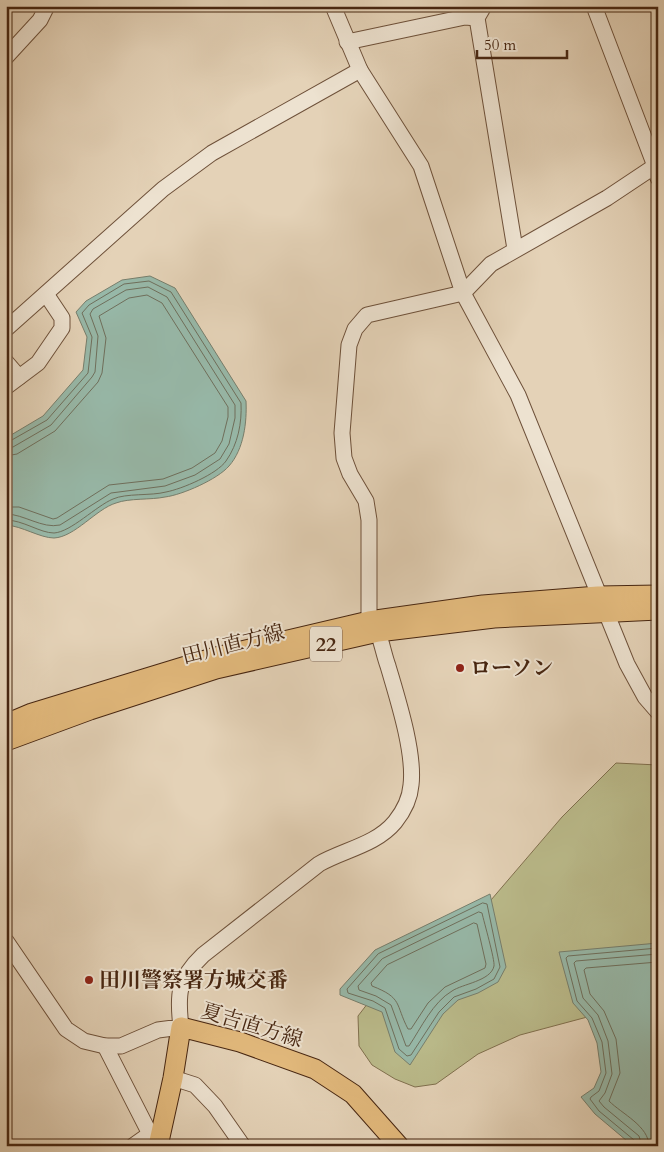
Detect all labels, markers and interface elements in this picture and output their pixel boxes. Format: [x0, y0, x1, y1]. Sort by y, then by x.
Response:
scale bar [477, 28, 566, 60]
text: 50 m [484, 35, 516, 55]
street label: 田川直方線 [179, 618, 288, 671]
road number: 22 [310, 626, 342, 662]
place label: ローソン [470, 654, 553, 683]
marker: ローソン [454, 662, 466, 674]
place label: 田川警察署方城交番 [99, 966, 288, 995]
marker: 田川警察署方城交番 [83, 974, 95, 986]
street label: 夏吉直方線 [197, 996, 306, 1055]

